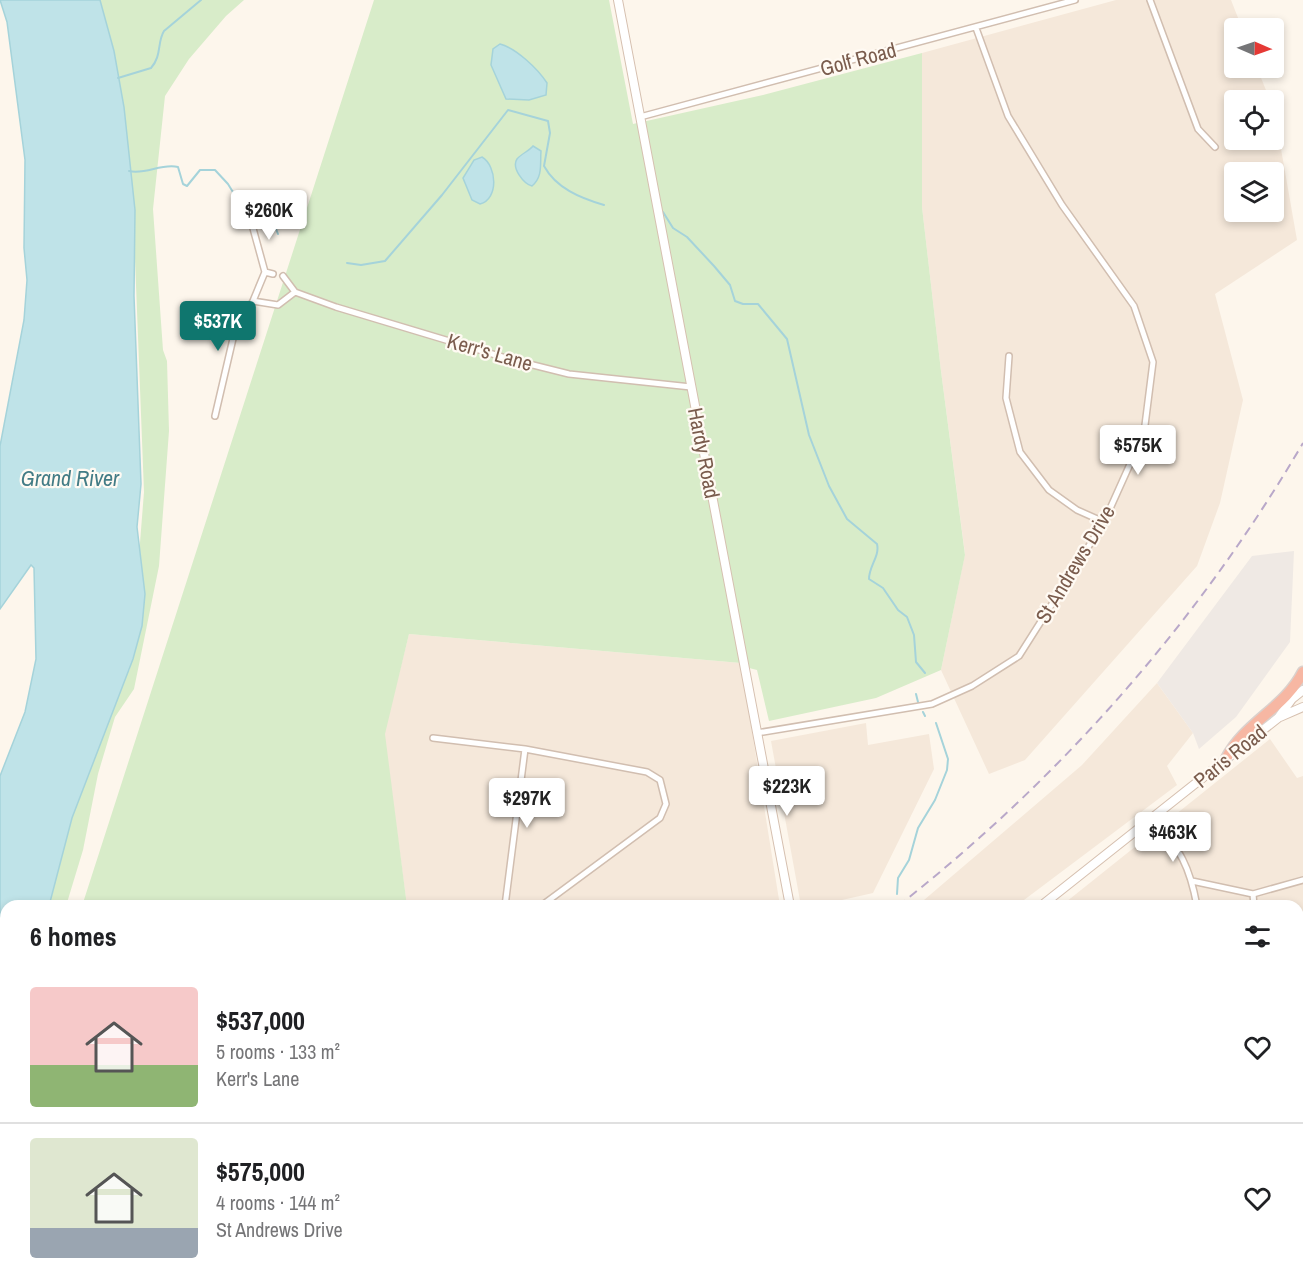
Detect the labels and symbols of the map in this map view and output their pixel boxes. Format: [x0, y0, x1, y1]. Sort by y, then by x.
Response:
north arrow [1224, 18, 1284, 78]
street label: Golf Road [817, 35, 899, 83]
pin: $260K [227, 190, 311, 241]
pin: $537K [176, 301, 260, 352]
street label: Kerr's Lane [444, 326, 536, 378]
street label: Hardy Road [681, 405, 727, 501]
pin: $575K [1096, 425, 1180, 476]
water label: Grand River [21, 463, 120, 493]
street label: St Andrews Drive [1028, 500, 1122, 628]
street label: Paris Road [1187, 718, 1273, 794]
pin: $223K [745, 766, 829, 817]
pin: $297K [485, 778, 569, 829]
pin: $463K [1131, 812, 1215, 863]

